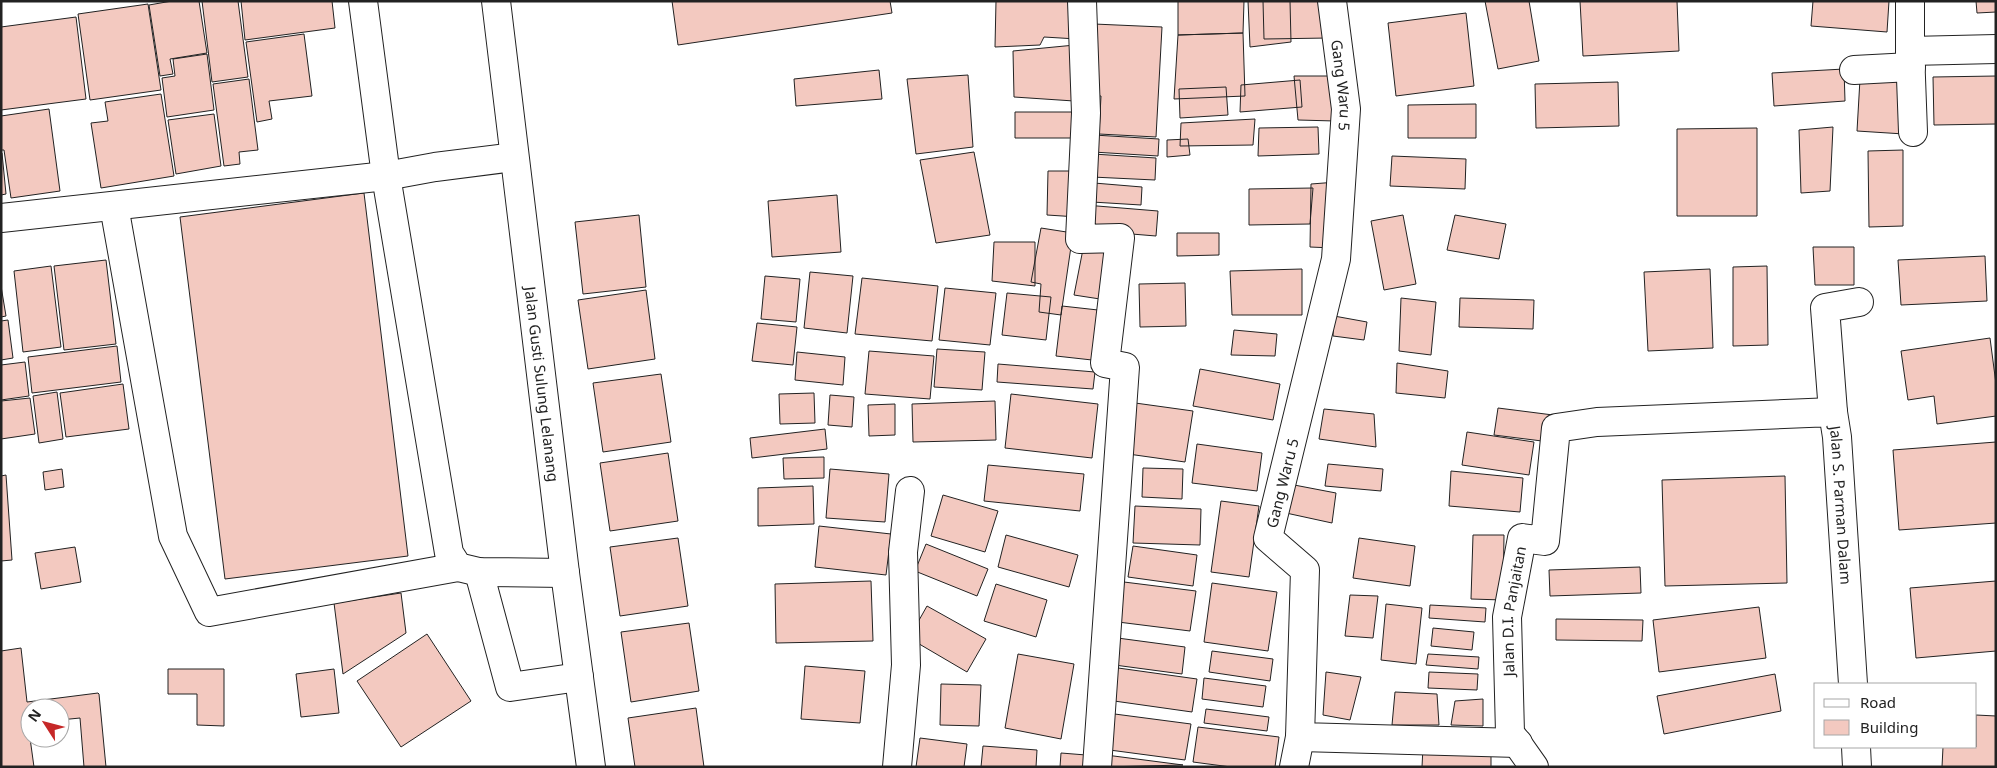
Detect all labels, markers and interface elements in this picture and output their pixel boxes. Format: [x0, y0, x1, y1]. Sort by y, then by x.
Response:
street label: Gang Waru 5 [1327, 38, 1356, 132]
street label: Jalan Gusti Sulung Lelanang [520, 283, 564, 483]
street label: Jalan S. Parman Dalam [1825, 422, 1857, 585]
street label: Gang Waru 5 [1261, 436, 1303, 530]
street label: Jalan D.I. Panjaitan [1497, 544, 1530, 679]
legend [1814, 683, 1977, 748]
text: Road [1860, 692, 1896, 712]
north arrow [20, 698, 70, 748]
text: N [23, 705, 45, 725]
text: Building [1860, 717, 1918, 737]

